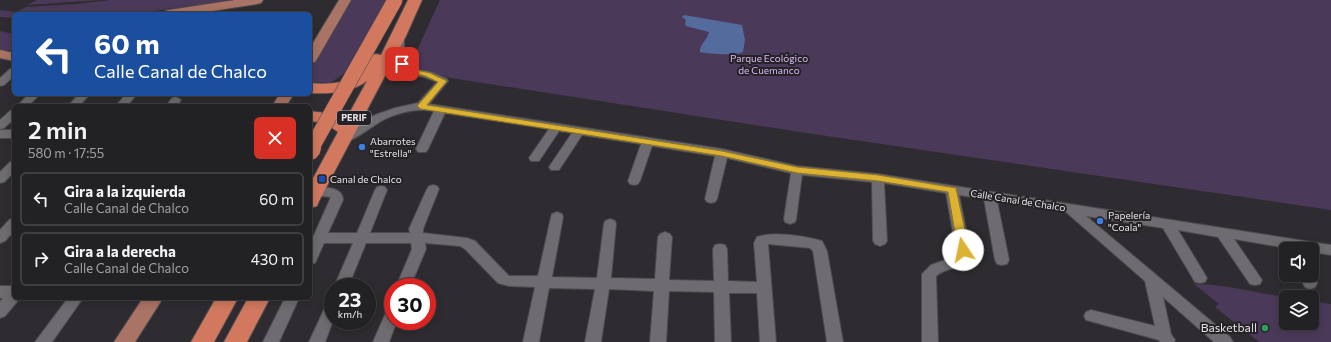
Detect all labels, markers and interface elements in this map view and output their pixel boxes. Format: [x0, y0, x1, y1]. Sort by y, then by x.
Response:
text: 60 m [94, 26, 160, 60]
icon: left [28, 28, 80, 80]
pin [385, 47, 419, 81]
park label: Parque Ecológico de Cuemanco [730, 52, 808, 76]
icon: arrive [391, 53, 413, 75]
text: Calle Canal de Chalco [94, 60, 267, 82]
road number: PERIF [337, 111, 371, 125]
text: 2 min [28, 115, 87, 144]
button: close [254, 117, 296, 159]
place label: Abarrotes "Estrella" [370, 135, 416, 159]
marker: Abarrotes "Estrella" [357, 142, 367, 152]
text: 580 m · 17:55 [28, 145, 104, 161]
place label: Canal de Chalco [330, 173, 402, 185]
marker: Canal de Chalco [317, 174, 327, 184]
text: Gira a la izquierda [64, 182, 186, 200]
street label: Calle Canal de Chalco [970, 187, 1066, 213]
icon: left [30, 188, 52, 210]
text: 60 m [259, 190, 294, 208]
text: Calle Canal de Chalco [64, 200, 189, 216]
place label: Papelería "Coala" [1108, 209, 1150, 233]
marker: Papelería "Coala" [1095, 216, 1105, 226]
position arrow [942, 229, 984, 271]
text: Gira a la derecha [64, 242, 176, 260]
map controls [1279, 242, 1319, 330]
button: sound [1279, 242, 1319, 282]
icon: right [30, 248, 52, 270]
text: 430 m [251, 250, 294, 268]
text: Calle Canal de Chalco [64, 260, 189, 276]
speed limit sign: 30 [384, 278, 436, 330]
text: 23 [338, 287, 362, 311]
button: layers [1279, 290, 1319, 330]
text: km/h [338, 308, 362, 320]
place label: Basketball [1201, 320, 1257, 334]
marker: Basketball [1260, 323, 1270, 333]

